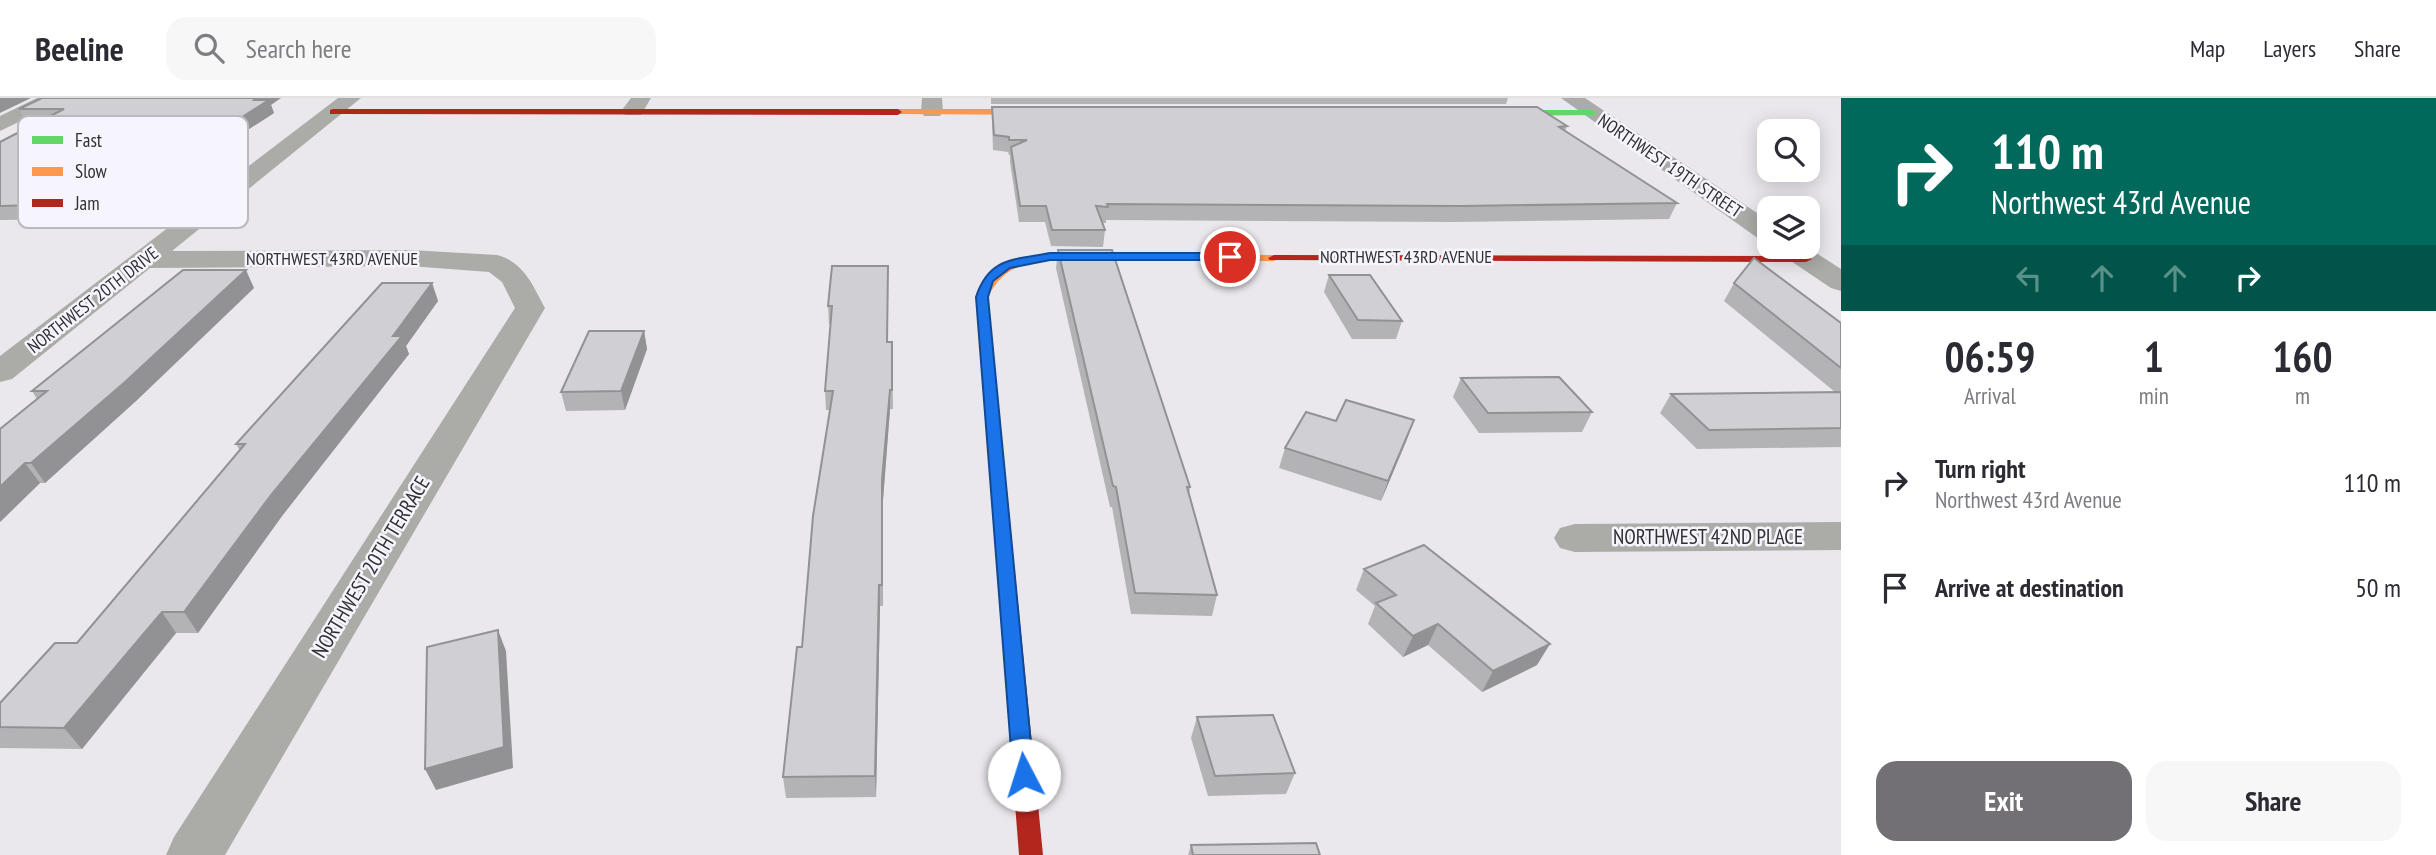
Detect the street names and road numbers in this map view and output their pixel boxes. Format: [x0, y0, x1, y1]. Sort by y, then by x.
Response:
street label: NORTHWEST 19TH STREET [1594, 109, 1747, 222]
street label: NORTHWEST 20TH DRIVE [23, 241, 163, 358]
street label: NORTHWEST 43RD AVENUE [1320, 245, 1492, 268]
street label: NORTHWEST 43RD AVENUE [246, 247, 418, 270]
street label: NORTHWEST 20TH TERRACE [306, 471, 436, 663]
street label: NORTHWEST 42ND PLACE [1613, 523, 1803, 550]

